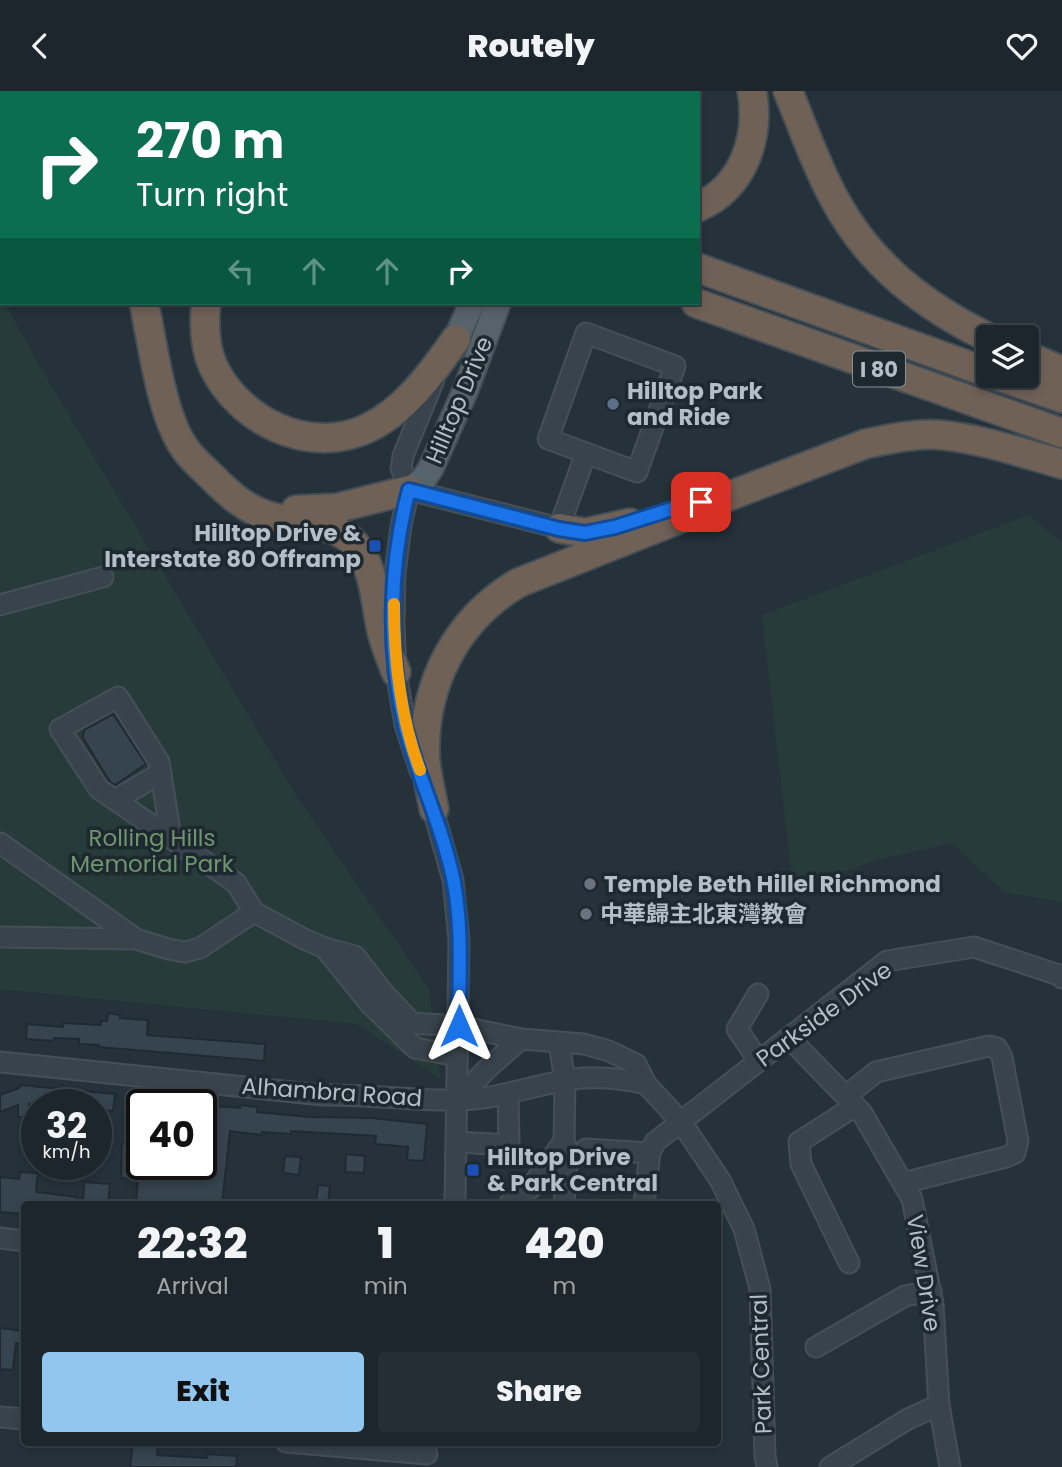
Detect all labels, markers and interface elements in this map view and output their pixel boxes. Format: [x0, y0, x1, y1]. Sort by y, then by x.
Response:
text: Routely [467, 23, 595, 68]
icon: back [21, 27, 59, 65]
icon: heart [1003, 27, 1041, 65]
text: 270 m [136, 107, 284, 175]
icon: right [21, 119, 112, 210]
text: Turn right [136, 172, 288, 217]
icon: left [222, 252, 260, 290]
icon: ahead [295, 252, 333, 290]
icon: ahead [368, 252, 406, 290]
icon: right [441, 252, 479, 290]
map controls [976, 325, 1039, 388]
button: layers [976, 325, 1039, 388]
street label: Hilltop Drive [418, 331, 500, 469]
road number: I 80 [853, 351, 905, 387]
place label: Hilltop Park and Ride [627, 375, 763, 433]
marker: Hilltop Park and Ride [605, 396, 621, 412]
pin [671, 472, 731, 532]
icon: arrive [682, 483, 720, 521]
place label: Hilltop Drive & Interstate 80 Offramp [104, 517, 362, 575]
marker: Hilltop Drive & Interstate 80 Offramp [367, 538, 383, 554]
park label: Rolling Hills Memorial Park [70, 822, 234, 880]
place label: Temple Beth Hillel Richmond [604, 868, 941, 900]
marker: Temple Beth Hillel Richmond [582, 876, 598, 892]
place label: 中華歸主北東灣教會 [600, 898, 807, 930]
marker: 中華歸主北東灣教會 [578, 906, 594, 922]
street label: Parkside Drive [750, 954, 898, 1074]
position arrow [422, 989, 496, 1063]
street label: Alhambra Road [241, 1070, 423, 1114]
speed limit sign: 40 [126, 1089, 217, 1180]
text: 32 [46, 1101, 87, 1150]
text: km/h [43, 1139, 90, 1164]
place label: Hilltop Drive & Park Central [487, 1141, 658, 1199]
marker: Hilltop Drive & Park Central [465, 1162, 481, 1178]
street label: View Drive [899, 1212, 949, 1334]
text: 22:32 [137, 1214, 247, 1273]
text: 1 [378, 1214, 394, 1273]
text: 420 [524, 1214, 605, 1273]
text: Arrival [156, 1270, 229, 1302]
text: min [364, 1270, 408, 1302]
text: m [553, 1270, 576, 1302]
street label: Park Central [743, 1293, 779, 1435]
button: Exit [42, 1352, 364, 1432]
button: Share [378, 1352, 700, 1432]

